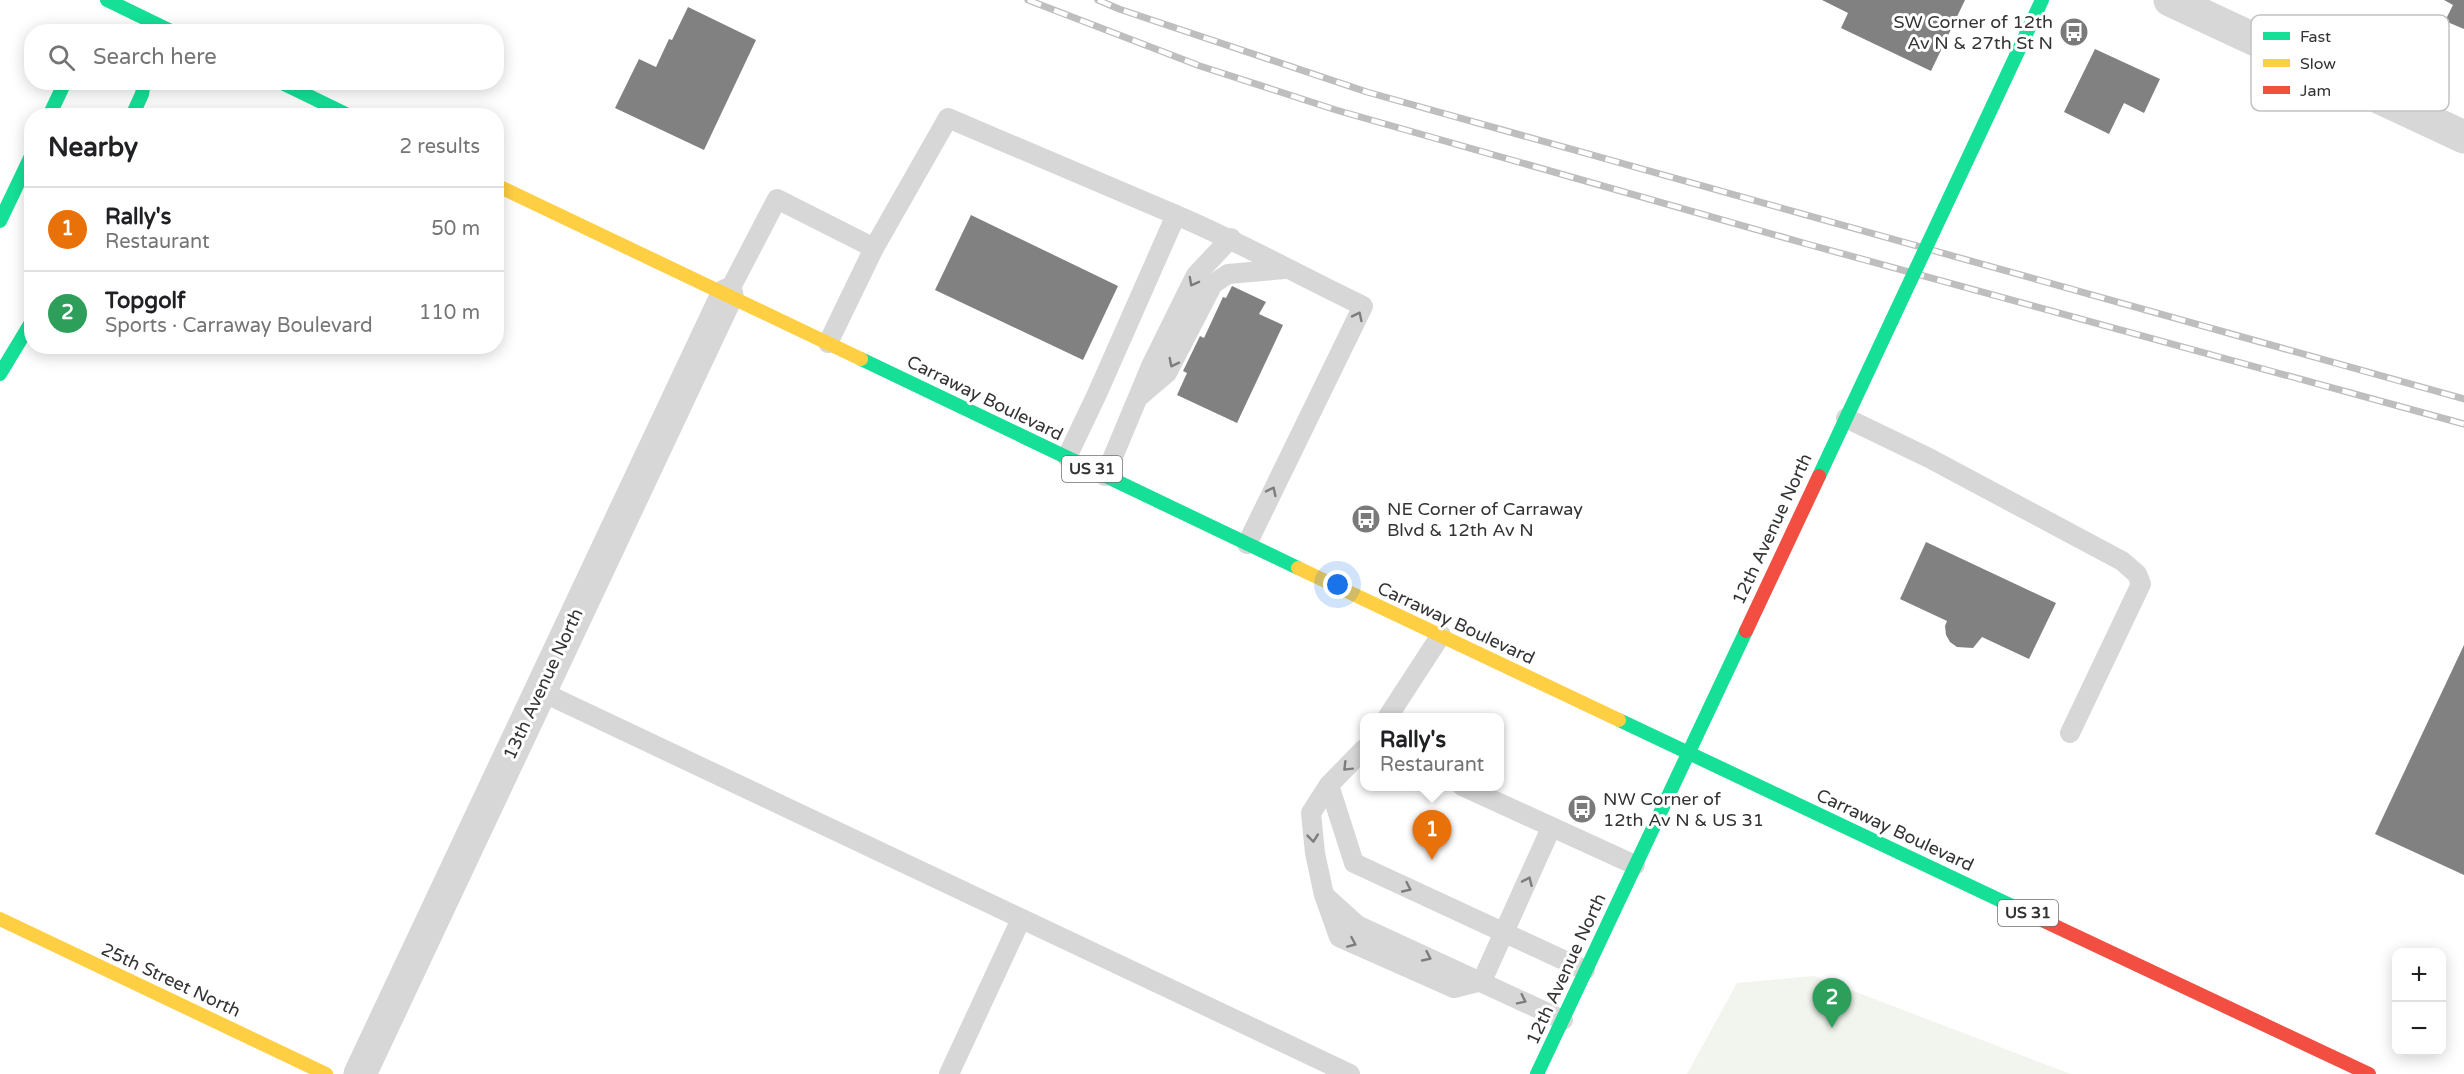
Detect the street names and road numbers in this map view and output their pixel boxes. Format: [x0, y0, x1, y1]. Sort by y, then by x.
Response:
street label: Carraway Boulevard [903, 351, 1067, 445]
street label: 12th Avenue North [1727, 450, 1817, 608]
road number: US 31 [1062, 456, 1122, 482]
street label: Carraway Boulevard [1374, 577, 1538, 669]
street label: 13th Avenue North [498, 605, 588, 763]
street label: Carraway Boulevard [1813, 784, 1977, 876]
street label: 12th Avenue North [1521, 890, 1611, 1048]
road number: US 31 [1998, 900, 2058, 926]
street label: 25th Street North [98, 938, 244, 1022]

